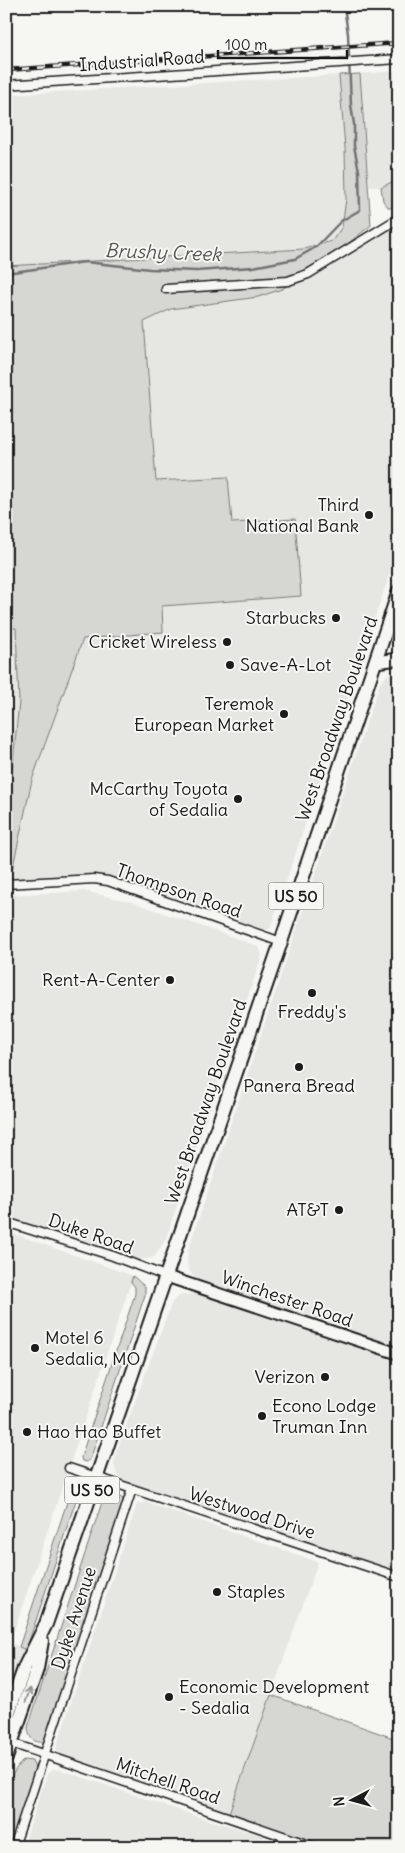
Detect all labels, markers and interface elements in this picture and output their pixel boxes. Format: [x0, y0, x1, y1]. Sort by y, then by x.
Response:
scale bar [218, 28, 346, 60]
text: 100 m [225, 35, 267, 54]
street label: Industrial Road [78, 45, 206, 76]
water label: Brushy Creek [105, 238, 223, 266]
place label: Third National Bank [246, 493, 359, 537]
marker: Third National Bank [363, 509, 375, 521]
place label: Starbucks [246, 606, 326, 629]
marker: Starbucks [330, 612, 342, 624]
street label: West Broadway Boulevard [291, 613, 383, 824]
place label: Cricket Wireless [89, 630, 217, 653]
marker: Cricket Wireless [221, 636, 233, 648]
place label: Save-A-Lot [240, 653, 331, 676]
marker: Save-A-Lot [224, 659, 236, 671]
place label: Teremok European Market [134, 692, 274, 736]
marker: Teremok European Market [278, 708, 290, 720]
place label: McCarthy Toyota of Sedalia [89, 777, 228, 821]
marker: McCarthy Toyota of Sedalia [232, 793, 244, 805]
street label: Thompson Road [113, 858, 245, 923]
road number: US 50 [268, 882, 324, 909]
place label: Rent-A-Center [42, 968, 161, 991]
marker: Rent-A-Center [164, 974, 176, 986]
marker: Freddy's [306, 987, 318, 999]
street label: West Broadway Boulevard [160, 996, 252, 1207]
place label: Freddy's [278, 1000, 346, 1023]
marker: Panera Bread [293, 1061, 305, 1073]
place label: Panera Bread [243, 1074, 355, 1097]
place label: AT&T [286, 1198, 329, 1221]
marker: AT&T [333, 1204, 345, 1216]
street label: Duke Road [46, 1208, 137, 1259]
street label: Winchester Road [218, 1265, 356, 1332]
place label: Motel 6 Sedalia, MO [45, 1326, 141, 1370]
marker: Motel 6 Sedalia, MO [29, 1342, 41, 1354]
place label: Verizon [254, 1365, 315, 1388]
marker: Verizon [319, 1371, 331, 1383]
place label: Econo Lodge Truman Inn [272, 1394, 376, 1438]
marker: Econo Lodge Truman Inn [256, 1410, 268, 1422]
place label: Hao Hao Buffet [37, 1420, 161, 1443]
marker: Hao Hao Buffet [21, 1426, 33, 1438]
road number: US 50 [64, 1476, 120, 1504]
street label: Westwood Drive [186, 1481, 318, 1544]
street label: Dyke Avenue [46, 1564, 101, 1672]
place label: Staples [227, 1580, 285, 1603]
marker: Staples [211, 1586, 223, 1598]
place label: Economic Development - Sedalia [179, 1675, 369, 1719]
one-way arrow [24, 1688, 33, 1703]
marker: Economic Development - Sedalia [163, 1691, 175, 1703]
street label: Mitchell Road [113, 1752, 224, 1809]
north arrow [328, 1776, 378, 1826]
text: N [330, 1796, 349, 1807]

